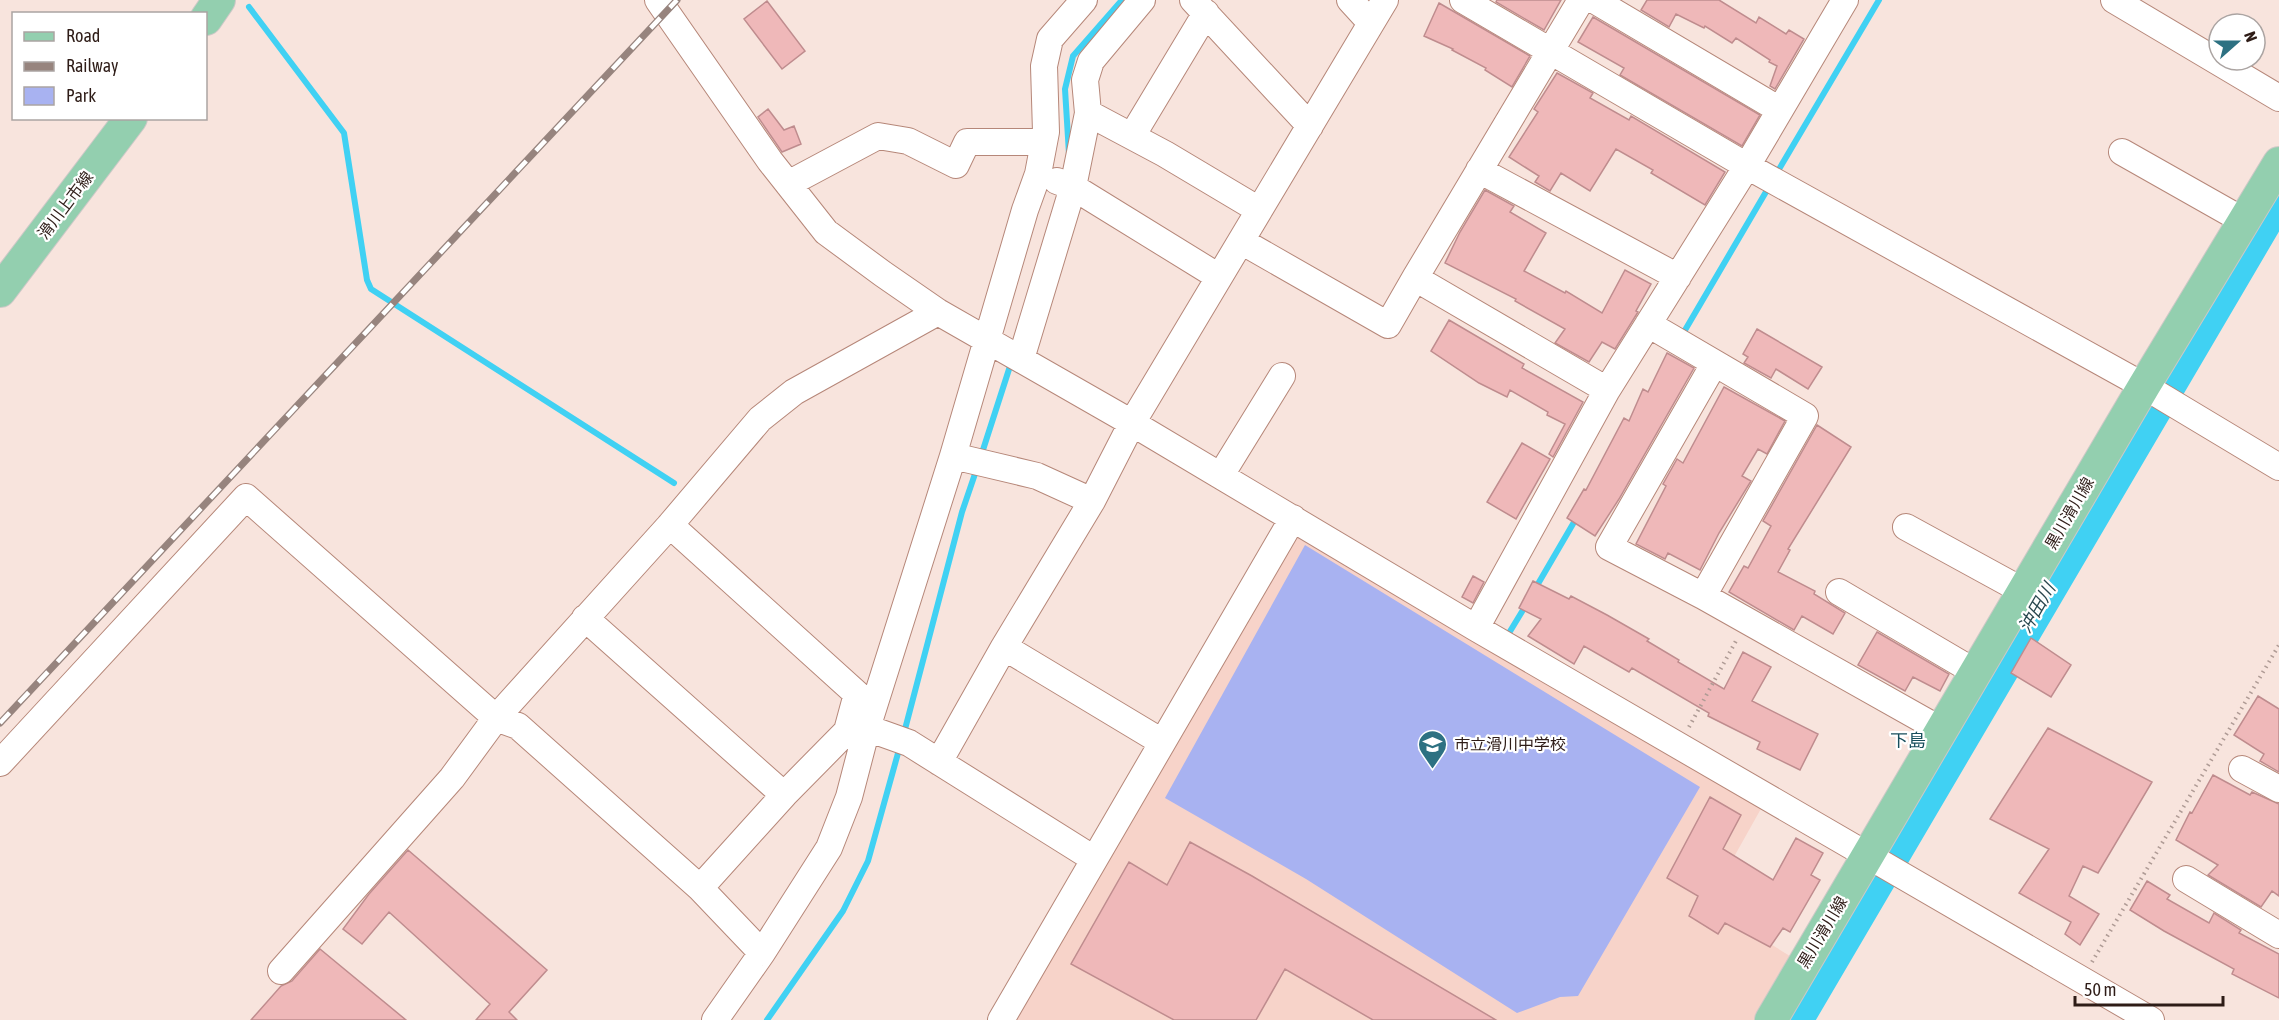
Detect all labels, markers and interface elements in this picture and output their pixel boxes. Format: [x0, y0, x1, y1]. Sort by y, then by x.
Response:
legend [12, 12, 207, 120]
north arrow [2207, 12, 2267, 72]
text: Road [66, 25, 100, 46]
text: N [2241, 29, 2261, 44]
text: Railway [66, 55, 118, 76]
text: Park [66, 85, 96, 106]
street label: 滑川上市線 [34, 168, 96, 242]
street label: 黒川滑川線 [2041, 474, 2097, 552]
water label: 沖田川 [2014, 577, 2060, 636]
school or university icon: 市立滑川中学校 [1417, 728, 1449, 770]
district label: 下島 [1890, 730, 1926, 751]
place label: 市立滑川中学校 [1454, 735, 1566, 753]
street label: 黒川滑川線 [1794, 893, 1850, 971]
scale bar [2075, 969, 2224, 1007]
text: 50 m [2084, 979, 2116, 1000]

